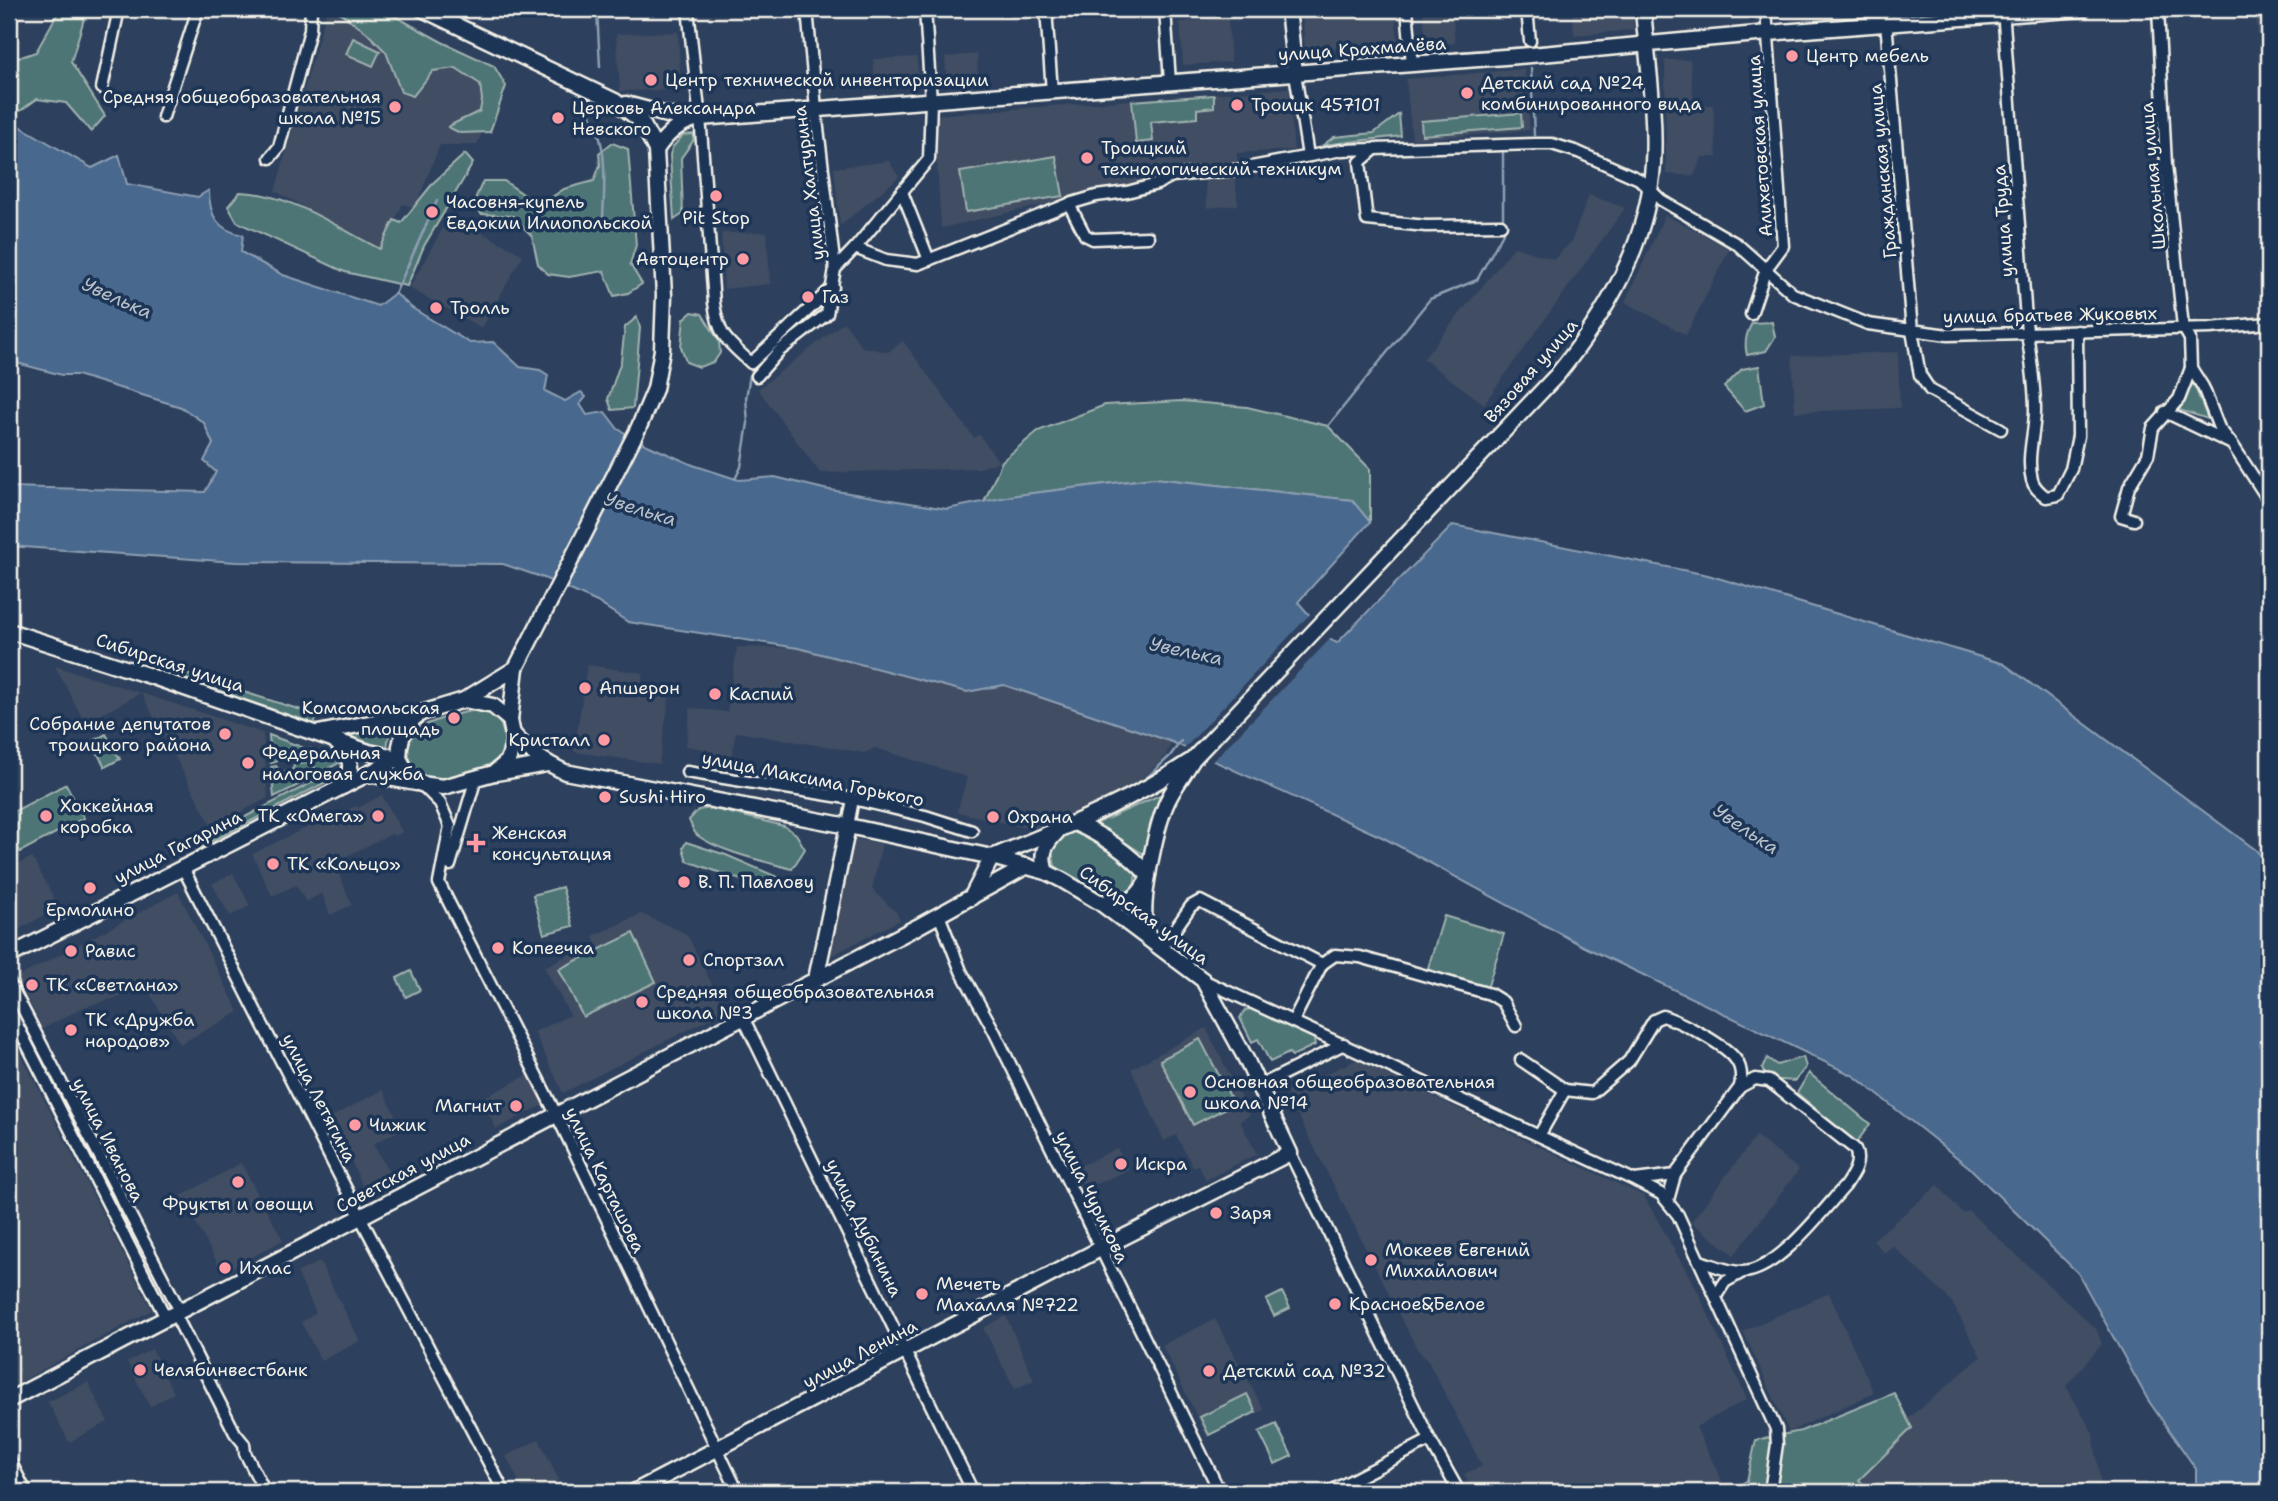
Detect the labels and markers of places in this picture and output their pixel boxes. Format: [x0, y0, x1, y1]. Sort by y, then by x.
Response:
place label: Центр мебель [1806, 44, 1929, 68]
marker: Центр мебель [1784, 48, 1800, 64]
place label: Центр технической инвентаризации [665, 68, 989, 92]
place label: Детский сад №24 комбинированного вида [1481, 71, 1702, 116]
marker: Центр технической инвентаризации [643, 72, 659, 88]
place label: Средняя общеобразовательная школа №15 [102, 85, 381, 130]
marker: Детский сад №24 комбинированного вида [1459, 85, 1475, 101]
place label: Троицк 457101 [1251, 93, 1380, 117]
place label: Церковь Александра Невского [572, 96, 755, 141]
marker: Троицк 457101 [1229, 97, 1245, 113]
marker: Средняя общеобразовательная школа №15 [387, 99, 403, 115]
marker: Церковь Александра Невского [550, 110, 566, 126]
place label: Троицкий технологический техникум [1101, 136, 1341, 181]
marker: Троицкий технологический техникум [1079, 150, 1095, 166]
marker: Pit Stop [708, 188, 724, 204]
place label: Часовня-купель Евдокии Илиопольской [446, 190, 653, 235]
marker: Часовня-купель Евдокии Илиопольской [424, 204, 440, 220]
place label: Pit Stop [682, 206, 750, 230]
place label: Автоцентр [636, 247, 729, 271]
marker: Автоцентр [735, 251, 751, 267]
place label: Газ [822, 285, 849, 309]
marker: Газ [800, 289, 816, 305]
place label: Тролль [450, 296, 510, 320]
marker: Тролль [428, 300, 444, 316]
place label: Апшерон [599, 676, 680, 700]
marker: Апшерон [577, 680, 593, 696]
place label: Каспий [729, 682, 794, 706]
marker: Каспий [707, 686, 723, 702]
place label: Комсомольская площадь [302, 696, 440, 741]
marker: Комсомольская площадь [446, 710, 462, 726]
place label: Собрание депутатов троицкого района [29, 712, 211, 757]
marker: Собрание депутатов троицкого района [217, 726, 233, 742]
place label: Кристалл [509, 728, 590, 752]
marker: Кристалл [596, 732, 612, 748]
place label: Федеральная налоговая служба [262, 741, 424, 786]
marker: Федеральная налоговая служба [240, 755, 256, 771]
place label: Sushi Hiro [619, 785, 706, 809]
marker: Sushi Hiro [597, 789, 613, 805]
place label: Хоккейная коробка [60, 794, 154, 839]
place label: ТК «Омега» [258, 804, 364, 828]
place label: Охрана [1007, 805, 1073, 829]
marker: Хоккейная коробка [38, 808, 54, 824]
marker: ТК «Омега» [370, 808, 386, 824]
marker: Охрана [985, 809, 1001, 825]
place label: Женская консультация [492, 821, 612, 866]
marker: Женская консультация [466, 833, 486, 853]
place label: ТК «Кольцо» [287, 852, 401, 876]
marker: ТК «Кольцо» [265, 856, 281, 872]
place label: В. П. Павлову [698, 870, 814, 894]
marker: В. П. Павлову [676, 874, 692, 890]
marker: Ермолино [82, 880, 98, 896]
place label: Ермолино [46, 898, 134, 922]
place label: Копеечка [512, 936, 594, 960]
place label: Равис [85, 939, 136, 963]
marker: Копеечка [490, 940, 506, 956]
marker: Равис [63, 943, 79, 959]
place label: Спортзал [703, 948, 784, 972]
marker: Спортзал [681, 952, 697, 968]
place label: ТК «Светлана» [46, 973, 179, 997]
marker: ТК «Светлана» [24, 977, 40, 993]
place label: Средняя общеобразовательная школа №3 [656, 980, 935, 1025]
marker: Средняя общеобразовательная школа №3 [634, 994, 650, 1010]
place label: ТК «Дружба народов» [85, 1008, 194, 1053]
marker: ТК «Дружба народов» [63, 1022, 79, 1038]
place label: Основная общеобразовательная школа №14 [1204, 1070, 1495, 1115]
marker: Основная общеобразовательная школа №14 [1182, 1084, 1198, 1100]
place label: Магнит [435, 1094, 503, 1118]
marker: Магнит [508, 1098, 524, 1114]
place label: Чижик [369, 1113, 427, 1137]
marker: Чижик [347, 1117, 363, 1133]
place label: Искра [1135, 1152, 1187, 1176]
marker: Искра [1113, 1156, 1129, 1172]
marker: Фрукты и овощи [230, 1174, 246, 1190]
place label: Фрукты и овощи [162, 1192, 314, 1216]
place label: Заря [1230, 1201, 1272, 1225]
marker: Заря [1208, 1205, 1224, 1221]
place label: Мокеев Евгений Михайлович [1385, 1238, 1530, 1283]
marker: Мокеев Евгений Михайлович [1363, 1252, 1379, 1268]
place label: Ихлас [239, 1256, 291, 1280]
marker: Ихлас [217, 1260, 233, 1276]
place label: Мечеть Махалля №722 [936, 1272, 1079, 1317]
marker: Мечеть Махалля №722 [914, 1286, 930, 1302]
place label: Красное&Белое [1349, 1292, 1486, 1316]
marker: Красное&Белое [1327, 1296, 1343, 1312]
place label: Челябинвестбанк [154, 1358, 308, 1382]
place label: Детский сад №32 [1223, 1359, 1386, 1383]
marker: Челябинвестбанк [132, 1362, 148, 1378]
marker: Детский сад №32 [1201, 1363, 1217, 1379]

